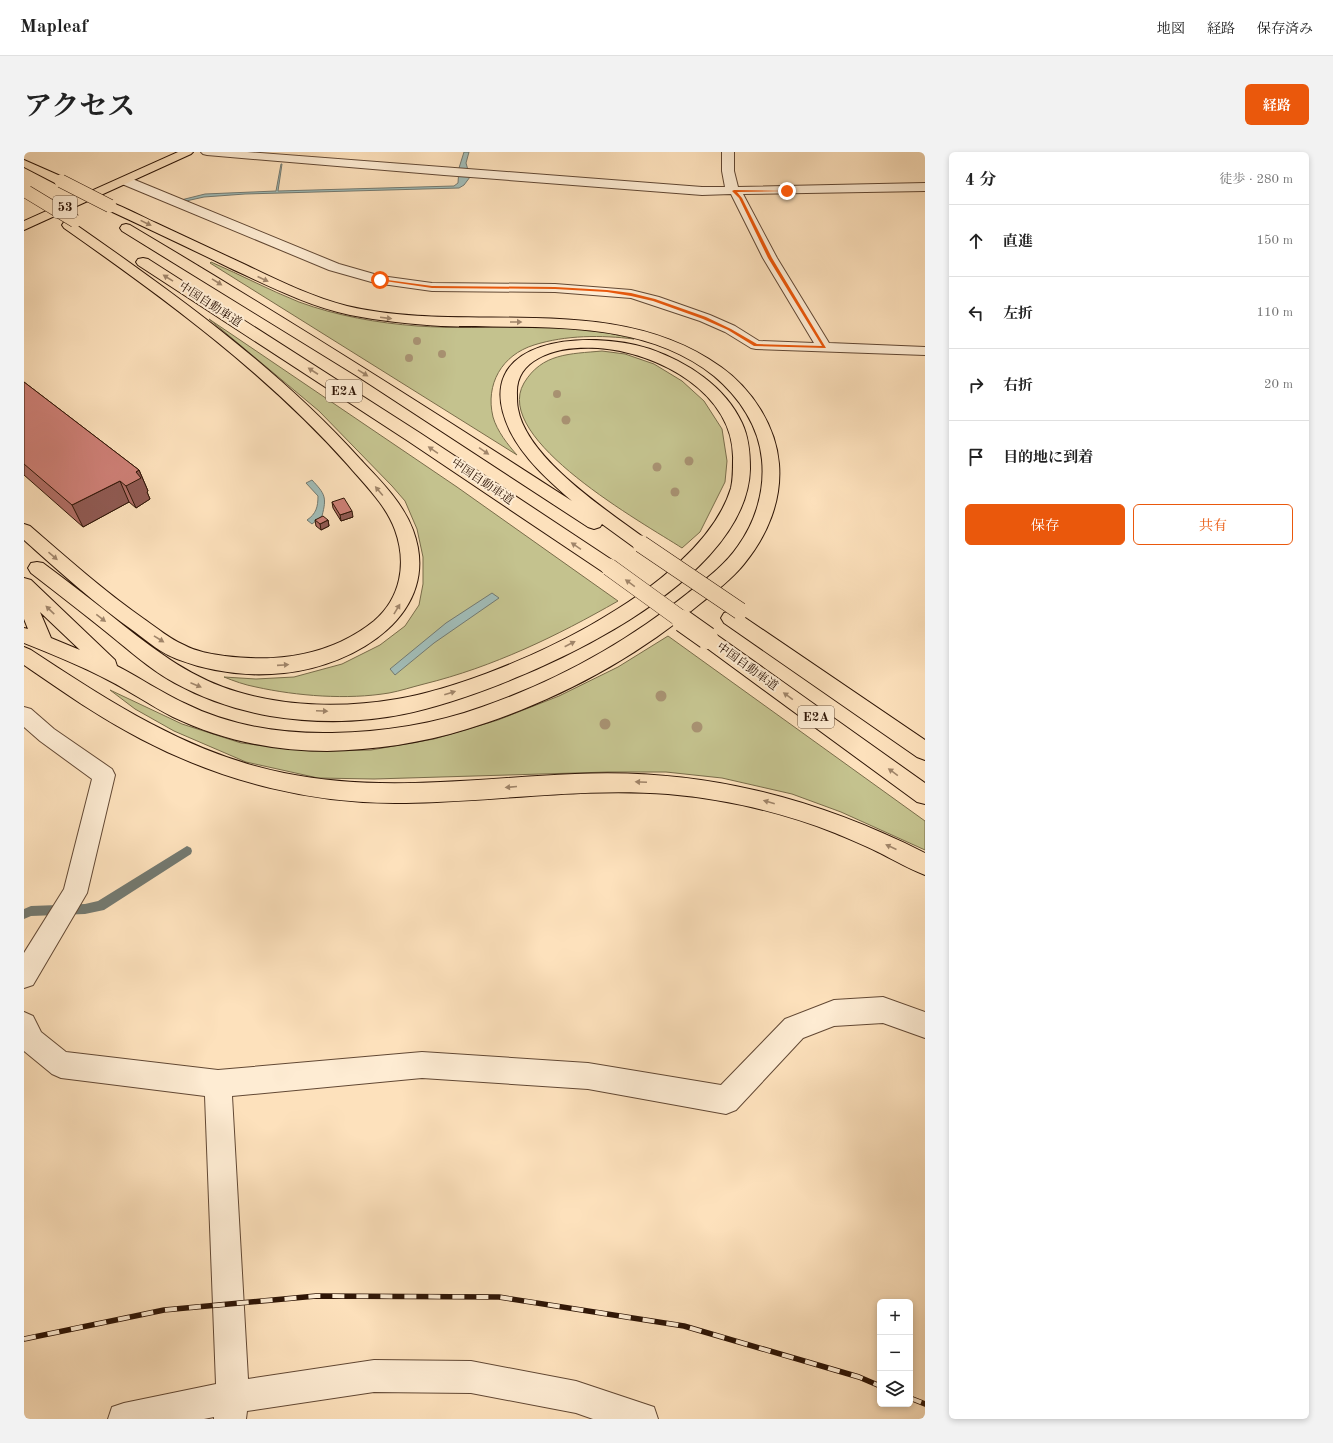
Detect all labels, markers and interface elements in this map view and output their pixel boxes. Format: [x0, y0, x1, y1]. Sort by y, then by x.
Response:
text: Mapleaf [20, 18, 88, 37]
text: 地図 [1157, 22, 1185, 36]
text: 経路 [1207, 22, 1235, 36]
text: 保存済み [1257, 22, 1313, 36]
button: 経路 [1245, 84, 1309, 125]
text: アクセス [24, 94, 135, 122]
text: 4 分 [965, 172, 997, 189]
text: 徒歩 · 280 m [1219, 173, 1293, 186]
route end [778, 182, 796, 200]
road number: 53 [53, 196, 77, 218]
one-way arrow [140, 220, 151, 226]
icon: ahead [965, 230, 987, 252]
text: 150 m [1256, 234, 1293, 247]
text: 直進 [1003, 235, 1033, 250]
route start [371, 271, 389, 289]
one-way arrow [163, 274, 173, 282]
one-way arrow [257, 276, 269, 282]
one-way arrow [212, 278, 222, 286]
street label: 中国自動車道 [177, 279, 245, 330]
icon: left [965, 302, 987, 324]
text: 110 m [1256, 306, 1293, 319]
text: 左折 [1003, 307, 1033, 322]
one-way arrow [380, 315, 392, 321]
one-way arrow [510, 319, 523, 325]
one-way arrow [308, 367, 318, 375]
one-way arrow [358, 369, 368, 377]
icon: right [965, 374, 987, 396]
text: 20 m [1264, 378, 1293, 391]
text: 右折 [1003, 379, 1033, 394]
road number: E2A [326, 380, 362, 402]
one-way arrow [428, 446, 439, 454]
icon: arrive [965, 446, 987, 468]
one-way arrow [479, 447, 489, 455]
text: 目的地に到着 [1003, 451, 1093, 466]
street label: 中国自動車道 [449, 455, 516, 507]
one-way arrow [375, 485, 384, 496]
button: 保存 [965, 504, 1125, 545]
button: 共有 [1133, 504, 1293, 545]
one-way arrow [571, 542, 582, 550]
one-way arrow [48, 551, 58, 560]
one-way arrow [625, 579, 635, 587]
one-way arrow [393, 603, 400, 615]
one-way arrow [45, 605, 55, 615]
one-way arrow [96, 614, 107, 622]
one-way arrow [154, 635, 164, 643]
street label: 中国自動車道 [714, 639, 781, 693]
one-way arrow [565, 640, 576, 647]
one-way arrow [277, 661, 289, 668]
one-way arrow [191, 682, 203, 688]
one-way arrow [445, 690, 457, 696]
one-way arrow [783, 693, 793, 701]
road number: E2A [798, 706, 834, 728]
one-way arrow [316, 708, 328, 715]
one-way arrow [888, 768, 899, 776]
one-way arrow [635, 779, 647, 786]
one-way arrow [505, 784, 517, 791]
one-way arrow [763, 799, 775, 805]
one-way arrow [885, 844, 896, 850]
map controls [877, 1299, 913, 1407]
button: + [877, 1299, 913, 1335]
button: − [877, 1335, 913, 1371]
button: layers [877, 1371, 913, 1407]

